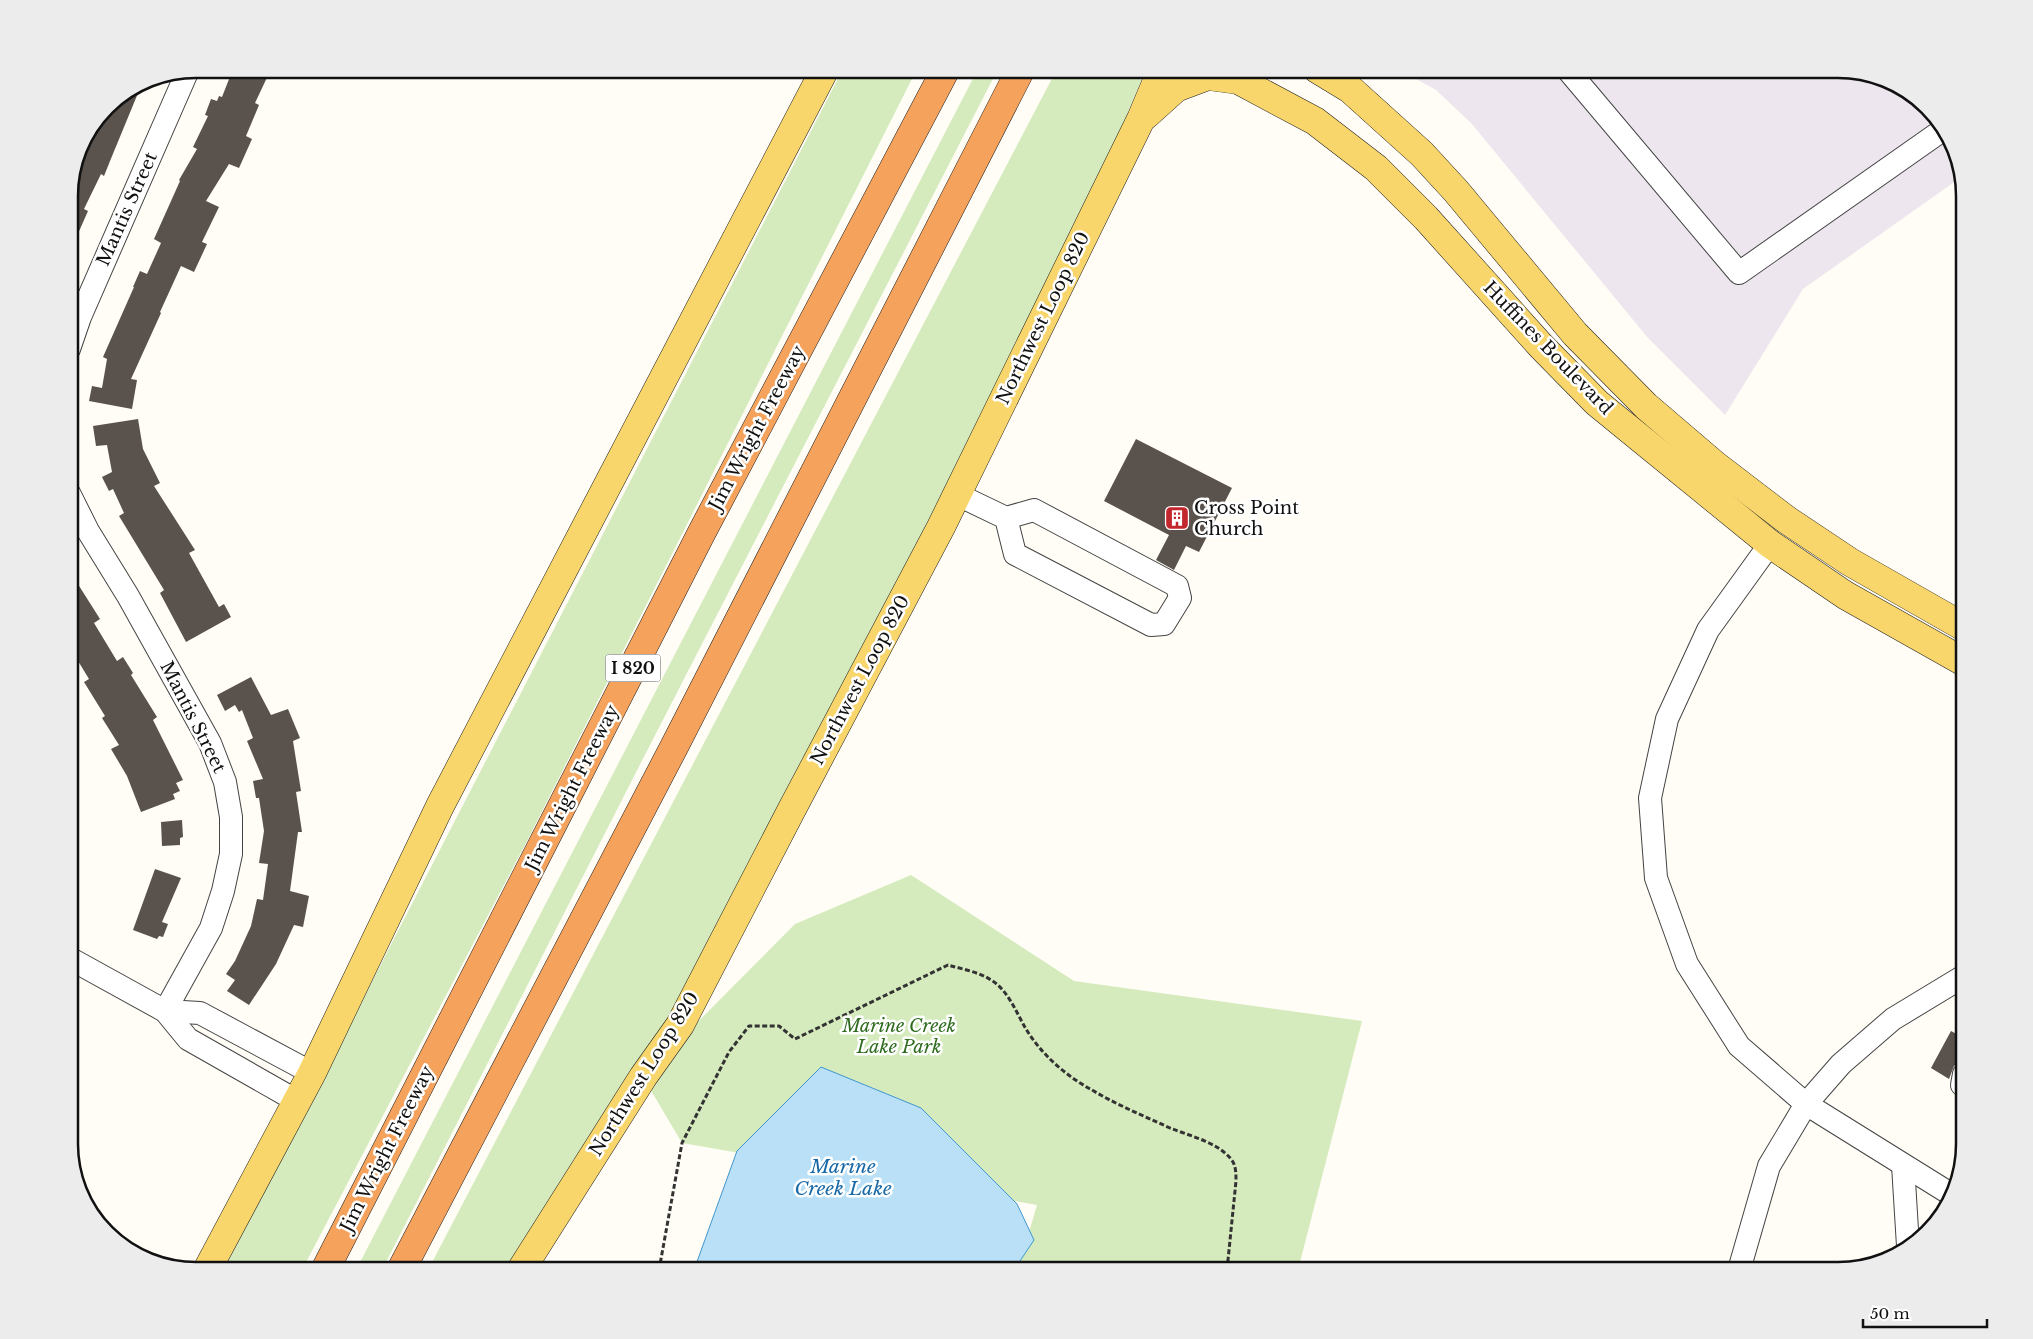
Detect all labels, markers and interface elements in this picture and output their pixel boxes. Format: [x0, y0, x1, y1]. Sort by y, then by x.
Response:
street label: Mantis Street [92, 148, 162, 269]
street label: Northwest Loop 820 [992, 228, 1094, 408]
street label: Huffines Boulevard [1479, 277, 1617, 419]
street label: Jim Wright Freeway [703, 341, 810, 516]
place label: Cross Point Church [1194, 497, 1299, 540]
building icon: Cross Point Church [1164, 505, 1190, 531]
street label: Northwest Loop 820 [806, 591, 914, 769]
road number: I 820 [606, 654, 660, 681]
street label: Mantis Street [155, 657, 231, 777]
street label: Jim Wright Freeway [520, 701, 624, 877]
street label: Northwest Loop 820 [585, 988, 703, 1160]
park label: Marine Creek Lake Park [841, 1015, 956, 1058]
street label: Jim Wright Freeway [335, 1062, 439, 1238]
water label: Marine Creek Lake [794, 1155, 892, 1200]
scale bar [1863, 1296, 1987, 1328]
text: 50 m [1870, 1304, 1910, 1323]

